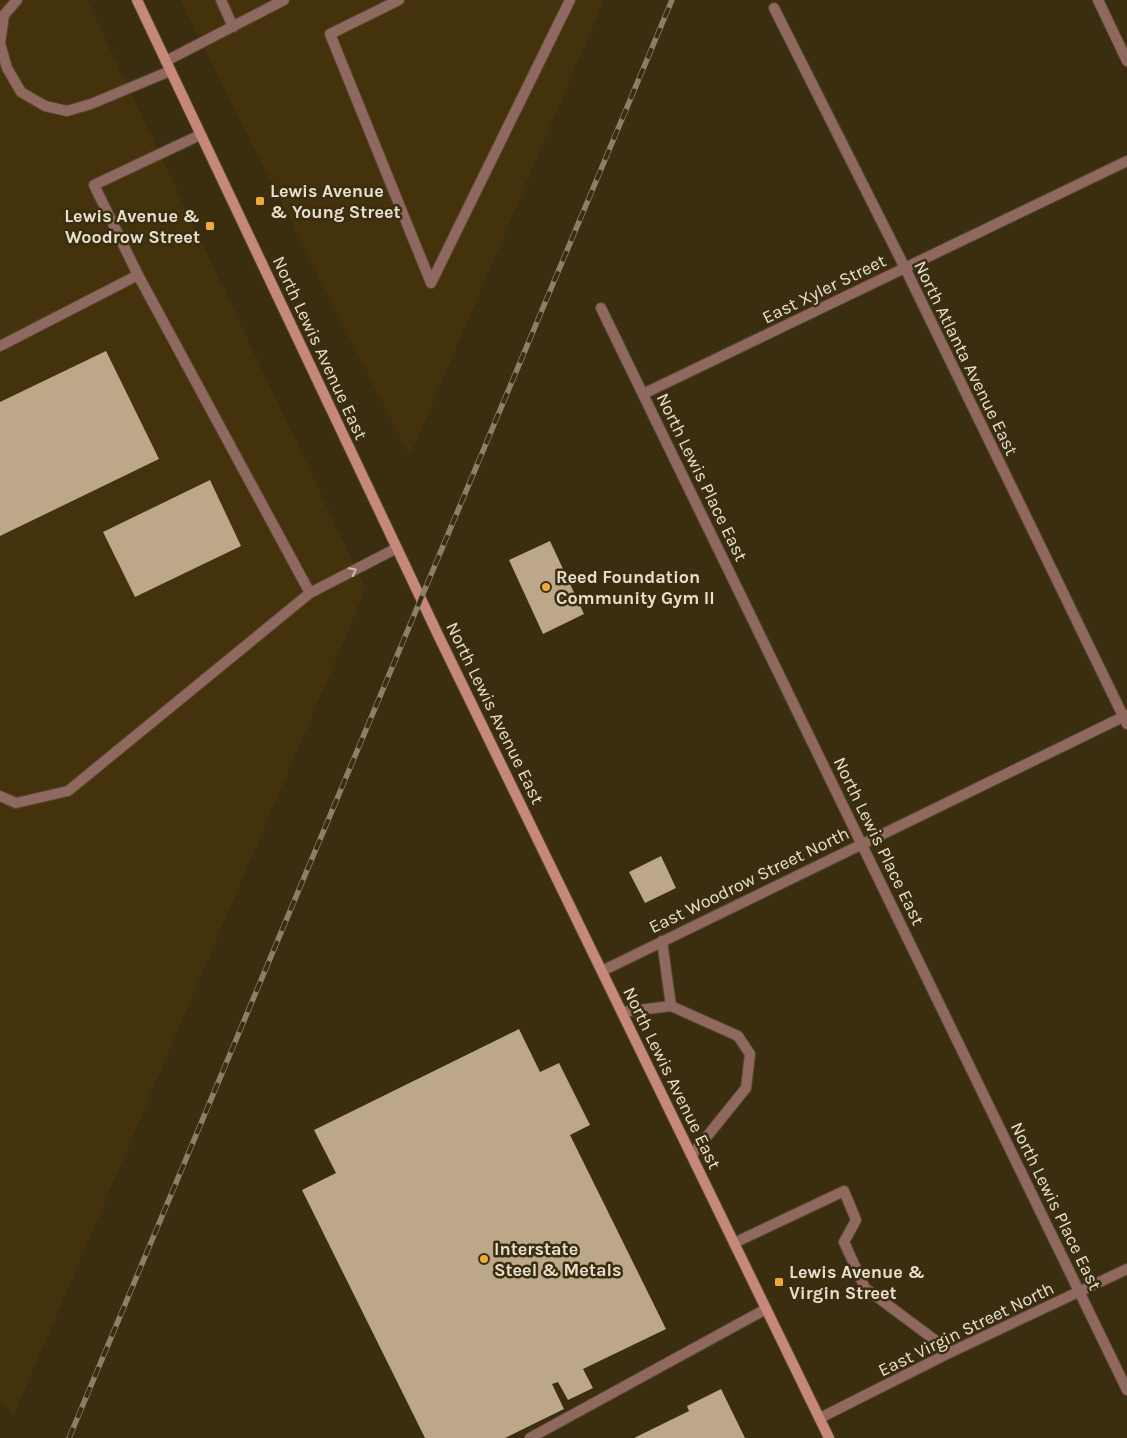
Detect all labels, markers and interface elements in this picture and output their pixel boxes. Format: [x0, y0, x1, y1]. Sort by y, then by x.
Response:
place label: Lewis Avenue & Young Street [270, 180, 401, 223]
marker: Lewis Avenue & Young Street [254, 195, 266, 207]
place label: Lewis Avenue & Woodrow Street [64, 205, 200, 248]
marker: Lewis Avenue & Woodrow Street [204, 220, 216, 232]
street label: East Xyler Street [759, 249, 890, 328]
street label: North Lewis Avenue East [268, 253, 372, 444]
street label: North Atlanta Avenue East [909, 257, 1023, 459]
street label: North Lewis Place East [652, 389, 752, 565]
place label: Reed Foundation Community Gym II [556, 566, 715, 609]
one-way arrow [348, 567, 357, 577]
marker: Reed Foundation Community Gym II [540, 581, 552, 593]
street label: North Lewis Avenue East [441, 618, 549, 808]
street label: North Lewis Place East [829, 753, 929, 929]
street label: East Woodrow Street North [645, 822, 853, 938]
street label: North Lewis Avenue East [618, 983, 726, 1173]
street label: North Lewis Place East [1006, 1118, 1106, 1294]
place label: Interstate Steel & Metals [494, 1238, 622, 1281]
marker: Interstate Steel & Metals [478, 1253, 490, 1265]
place label: Lewis Avenue & Virgin Street [789, 1261, 925, 1304]
marker: Lewis Avenue & Virgin Street [773, 1276, 785, 1288]
street label: East Virgin Street North [875, 1277, 1057, 1381]

